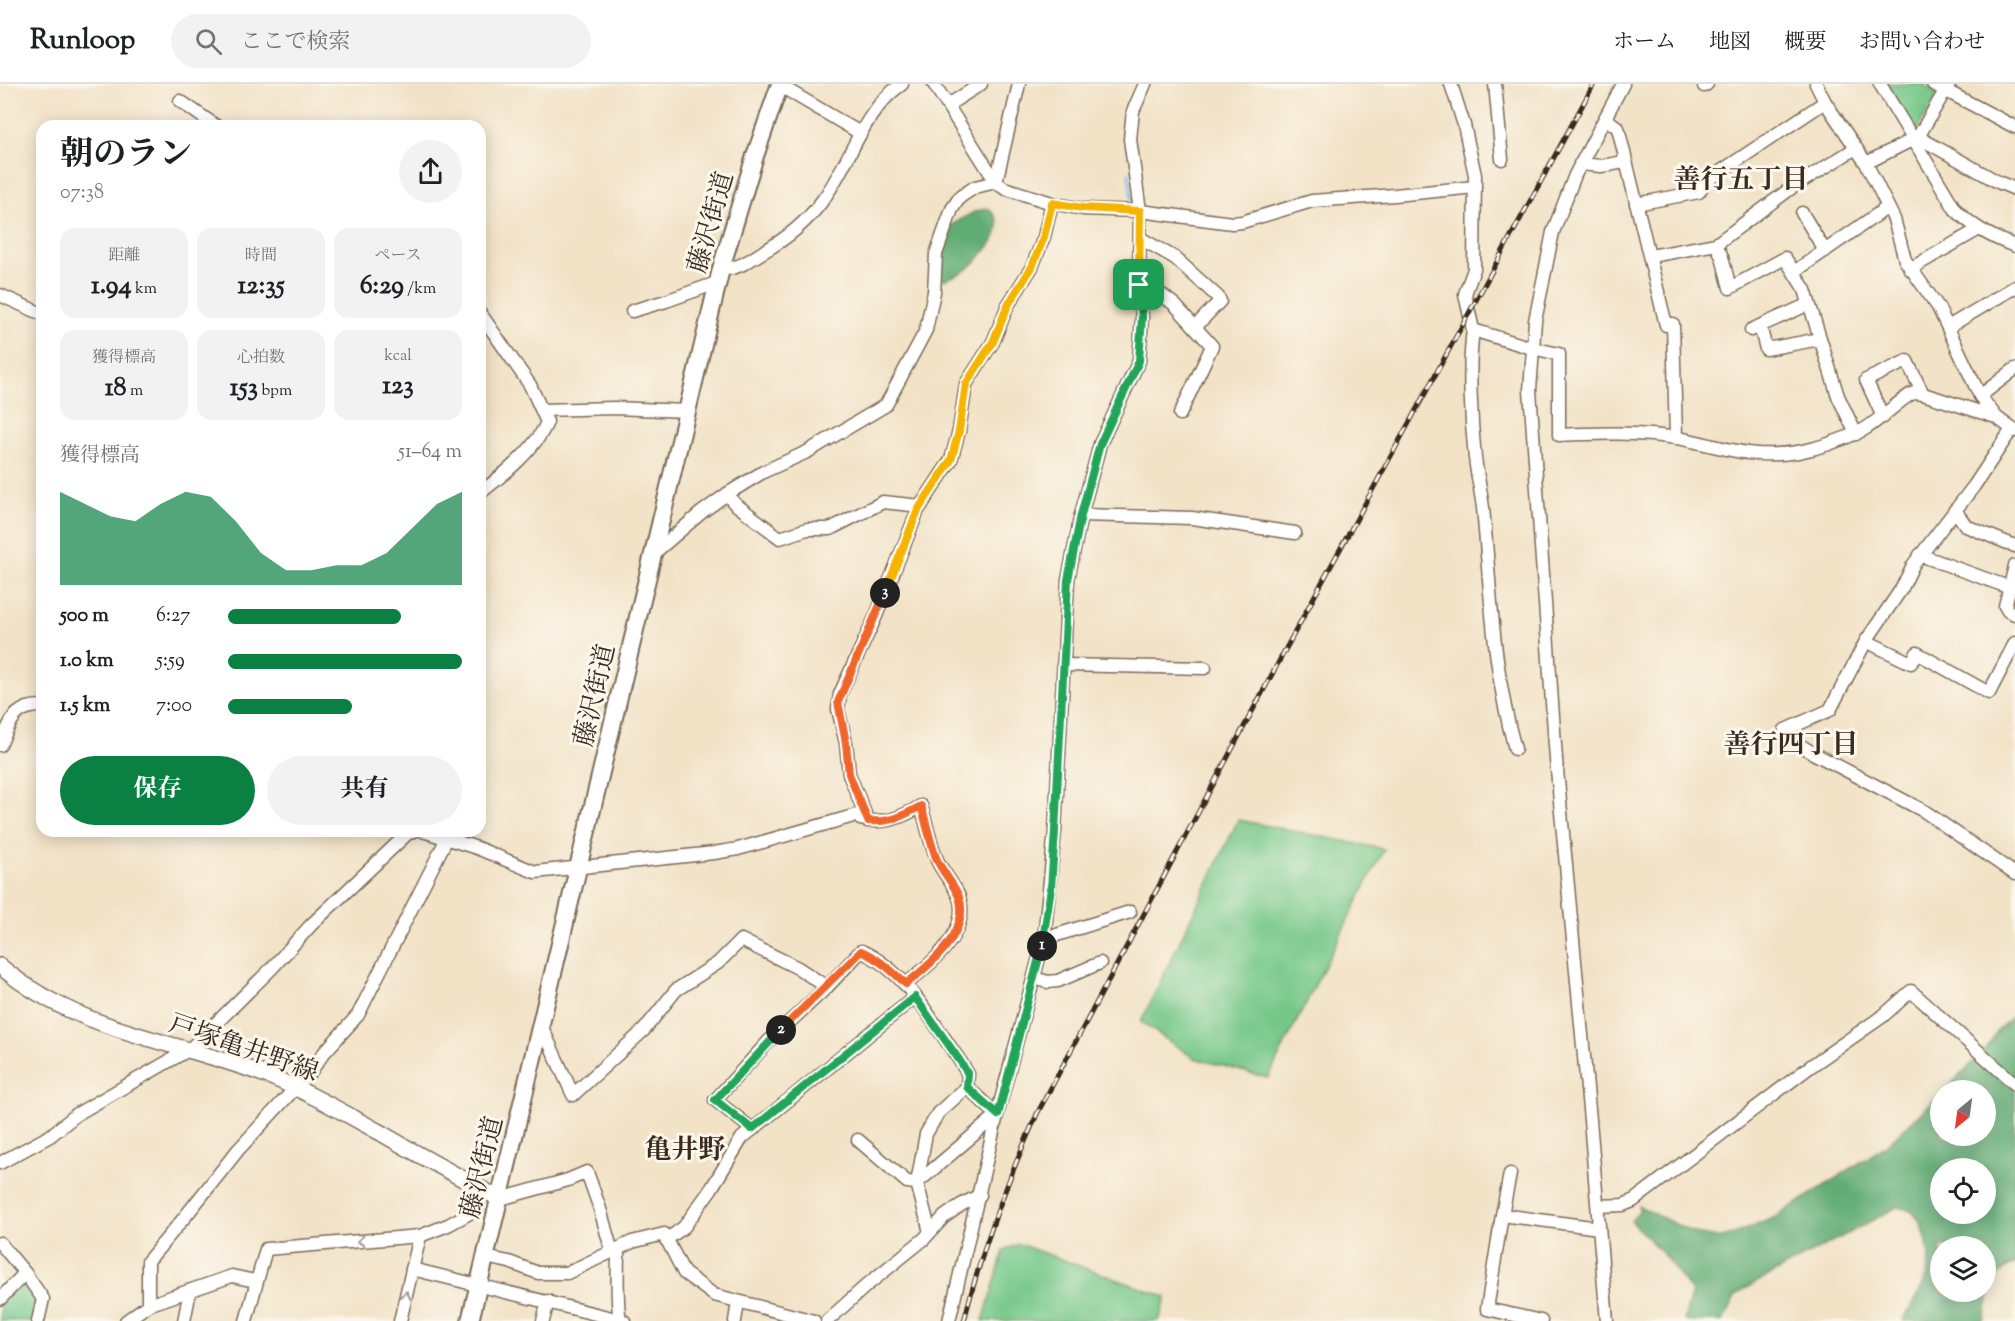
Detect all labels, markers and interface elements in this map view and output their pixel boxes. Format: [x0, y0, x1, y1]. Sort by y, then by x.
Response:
search box [171, 14, 591, 68]
text: Runloop [30, 21, 135, 61]
icon: search [192, 25, 225, 58]
text: ここで検索 [240, 27, 350, 59]
text: ホーム [1613, 28, 1676, 58]
text: 地図 [1709, 28, 1751, 58]
text: 概要 [1784, 28, 1826, 58]
text: お問い合わせ [1859, 28, 1985, 58]
text: 朝のラン [60, 132, 192, 180]
button: share [399, 140, 462, 203]
district label: 善行五丁目 [1674, 162, 1809, 201]
street label: 藤沢街道 [680, 168, 745, 278]
text: 07:38 [60, 179, 104, 208]
text: 距離 [108, 245, 140, 268]
text: 時間 [245, 245, 277, 268]
text: ペース [374, 245, 422, 268]
pin [1113, 259, 1164, 310]
text: 1.94 [91, 268, 132, 305]
text: 12:35 [237, 268, 285, 305]
text: 6:29 [360, 268, 404, 305]
icon: arrive [1122, 268, 1155, 301]
text: km [132, 278, 157, 301]
text: /km [404, 278, 436, 301]
text: kcal [384, 345, 412, 368]
text: 獲得標高 [92, 347, 156, 370]
text: 心拍数 [237, 347, 285, 370]
text: 123 [382, 368, 414, 405]
text: 18 [105, 370, 127, 407]
text: 153 [230, 370, 258, 407]
text: m [127, 380, 143, 403]
text: bpm [258, 380, 292, 403]
text: 51–64 m [398, 438, 462, 467]
text: 獲得標高 [60, 442, 140, 471]
pin: 3 [870, 578, 900, 608]
text: 3 [882, 581, 888, 604]
text: 500 m [60, 602, 109, 631]
text: 6:27 [156, 602, 190, 631]
street label: 藤沢街道 [567, 641, 626, 750]
text: 1.0 km [60, 647, 114, 676]
text: 5:59 [156, 647, 185, 676]
text: 1.5 km [60, 692, 110, 721]
text: 7:00 [156, 692, 192, 721]
district label: 善行四丁目 [1724, 727, 1859, 766]
button: 保存 [60, 756, 255, 825]
button: 共有 [267, 756, 462, 825]
pin: 1 [1027, 931, 1057, 961]
text: 1 [1039, 934, 1045, 957]
street label: 戸塚亀井野線 [163, 1006, 323, 1092]
pin: 2 [766, 1015, 796, 1045]
text: 2 [777, 1018, 785, 1041]
north arrow [1930, 1080, 1996, 1146]
map controls [1930, 1080, 1996, 1302]
street label: 藤沢街道 [453, 1113, 514, 1223]
district label: 亀井野 [645, 1132, 726, 1171]
button: locate [1930, 1158, 1996, 1224]
one-way arrow [357, 1234, 366, 1247]
button: layers [1930, 1236, 1996, 1302]
one-way arrow [399, 1290, 412, 1300]

